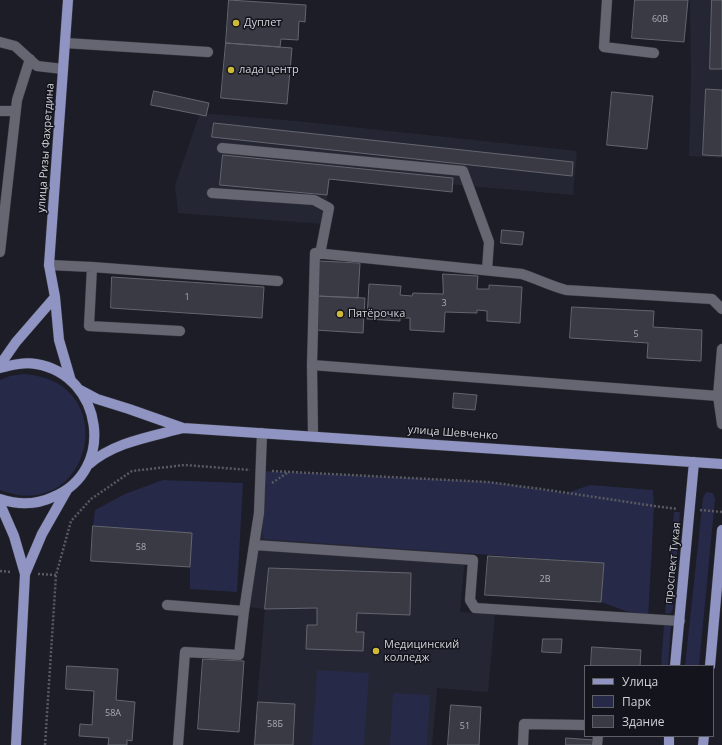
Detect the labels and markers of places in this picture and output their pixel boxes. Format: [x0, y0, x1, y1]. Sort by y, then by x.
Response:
place label: Дуплет [244, 16, 282, 30]
marker: Дуплет [231, 18, 241, 28]
place label: лада центр [239, 63, 299, 77]
marker: лада центр [226, 65, 236, 75]
place label: Пятёрочка [348, 307, 405, 321]
marker: Пятёрочка [335, 309, 345, 319]
place label: Медицинский колледж [384, 638, 459, 664]
marker: Медицинский колледж [371, 646, 381, 656]

